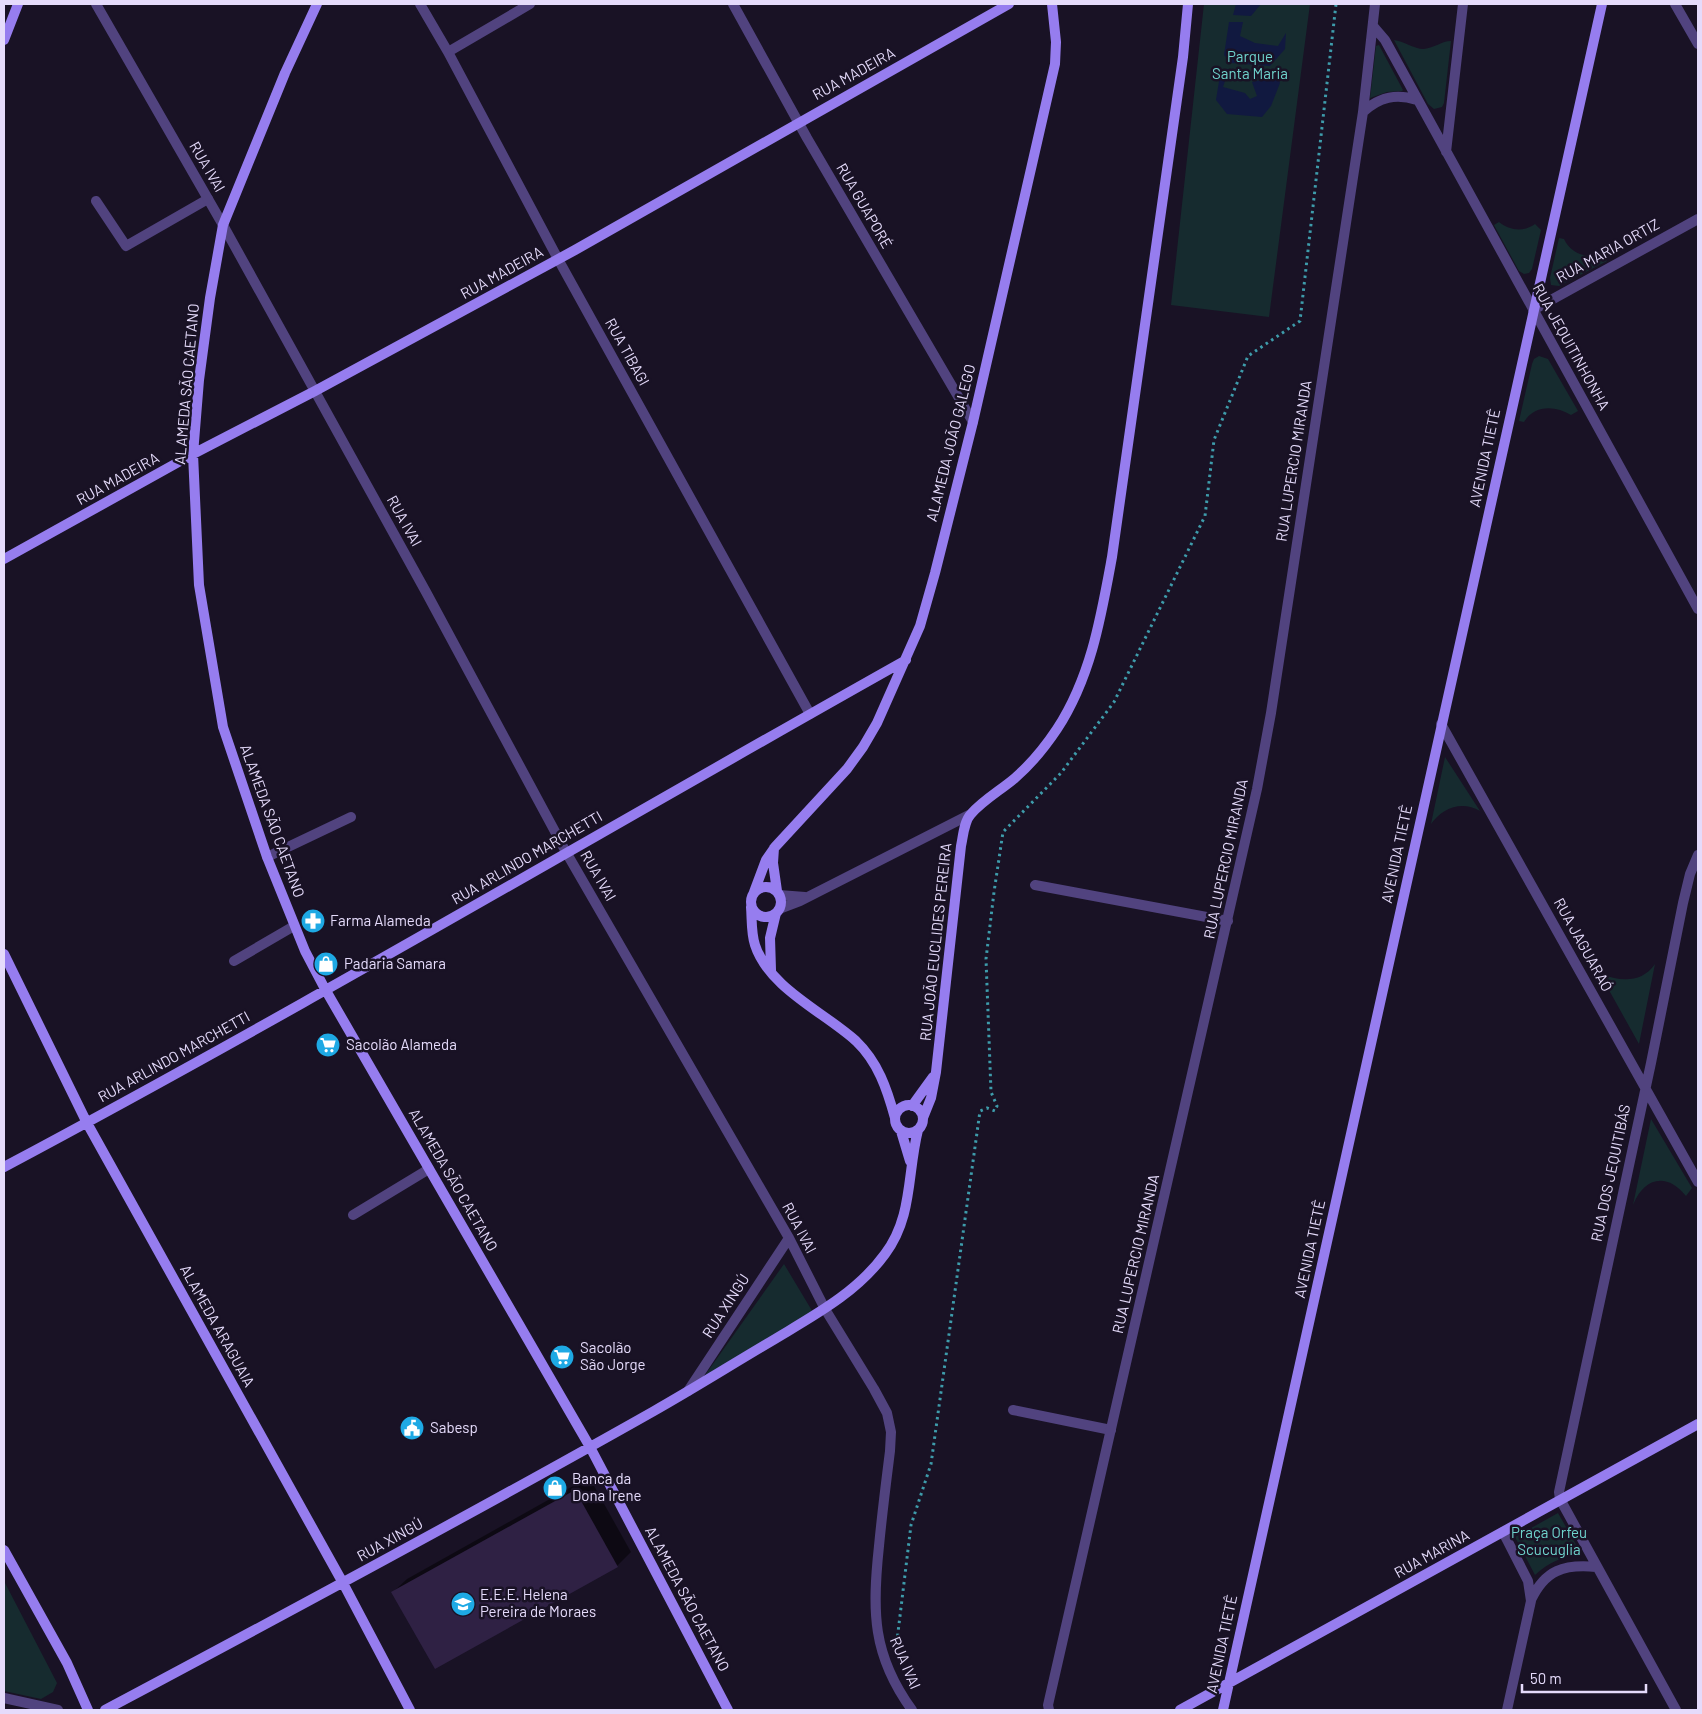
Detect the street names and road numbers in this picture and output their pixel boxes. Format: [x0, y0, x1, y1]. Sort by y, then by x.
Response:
street label: RUA MADEIRA [809, 43, 898, 103]
street label: RUA IVAI [186, 138, 229, 195]
street label: RUA GUAPORÉ [833, 160, 896, 251]
street label: RUA MARIA ORTIZ [1553, 214, 1662, 286]
street label: RUA MADEIRA [457, 242, 546, 302]
street label: RUA JEQUITINHONHA [1530, 280, 1614, 413]
street label: ALAMEDA SÃO CAETANO [170, 303, 202, 465]
street label: RUA TIBAGI [602, 315, 654, 388]
street label: ALAMEDA JOÃO GALEGO [922, 362, 978, 523]
street label: RUA LUPERCIO MIRANDA [1271, 379, 1315, 543]
street label: AVENIDA TIETÊ [1465, 407, 1503, 509]
street label: RUA MADEIRA [73, 448, 162, 508]
street label: RUA IVAI [384, 492, 426, 549]
street label: ALAMEDA SÃO CAETANO [237, 742, 309, 900]
street label: RUA LUPERCIO MIRANDA [1199, 777, 1251, 940]
street label: AVENIDA TIETÊ [1377, 803, 1415, 905]
street label: RUA ARLINDO MARCHETTI [448, 807, 605, 908]
street label: RUA JOÃO EUCLIDES PEREIRA [916, 842, 954, 1042]
street label: RUA IVAI [577, 847, 620, 904]
street label: RUA JAGUARAÓ [1551, 895, 1617, 994]
street label: RUA ARLINDO MARCHETTI [94, 1007, 253, 1105]
street label: RUA DOS JEQUITIBÁS [1587, 1102, 1633, 1243]
street label: ALAMEDA SÃO CAETANO [406, 1105, 502, 1254]
street label: RUA LUPERCIO MIRANDA [1108, 1172, 1162, 1335]
street label: AVENIDA TIETÊ [1290, 1198, 1328, 1300]
street label: RUA IVAI [779, 1199, 821, 1256]
street label: ALAMEDA ARAGUAIA [177, 1261, 259, 1390]
street label: RUA XINGÚ [698, 1270, 752, 1341]
street label: RUA XINGÚ [353, 1514, 426, 1565]
street label: ALAMEDA SÃO CAETANO [642, 1523, 734, 1674]
street label: RUA MARINA [1391, 1525, 1472, 1581]
street label: AVENIDA TIETÊ [1202, 1593, 1240, 1695]
street label: RUA IVAI [887, 1634, 925, 1692]

